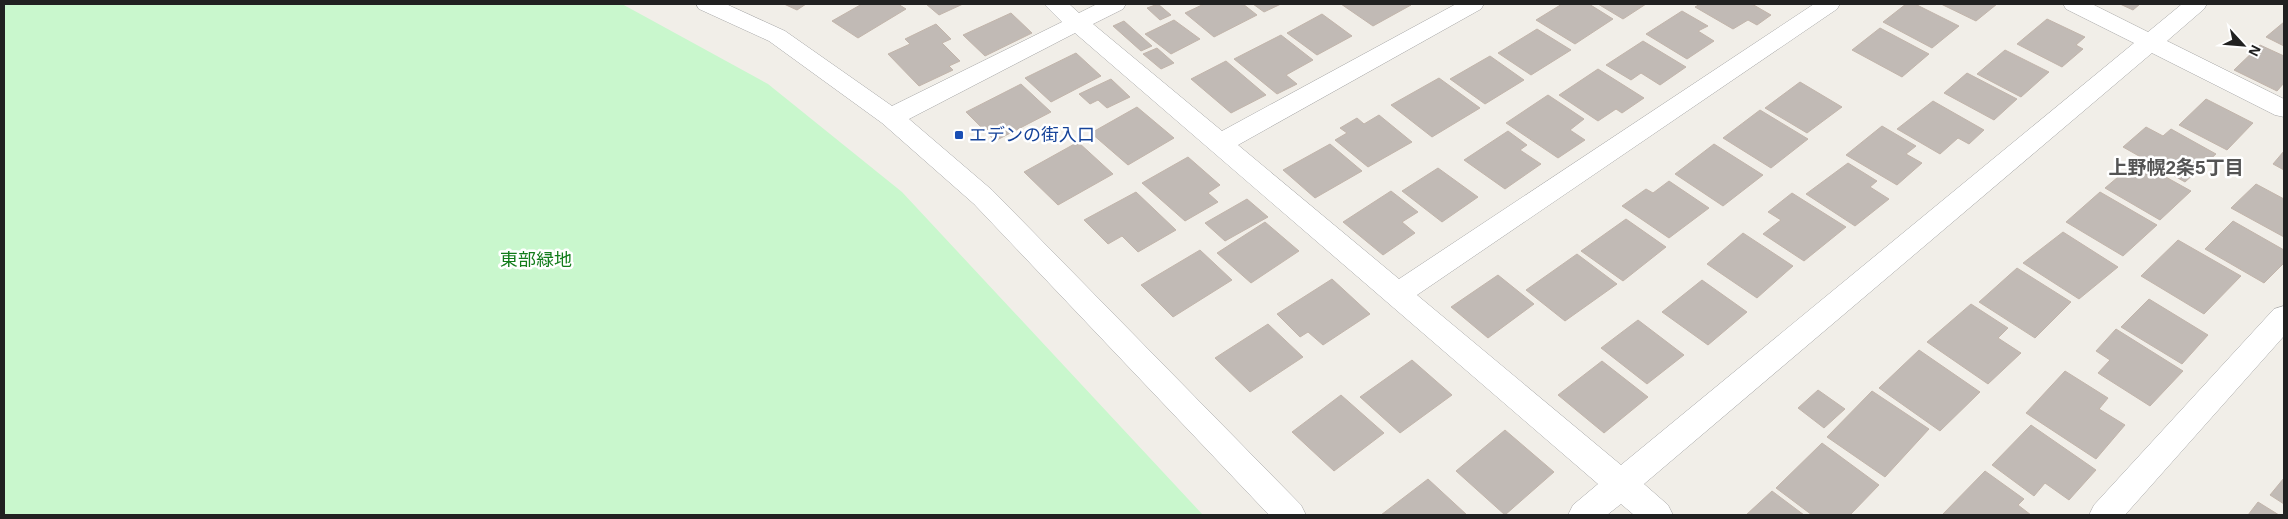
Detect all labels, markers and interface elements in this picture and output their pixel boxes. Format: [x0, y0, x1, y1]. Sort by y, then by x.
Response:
north arrow [2218, 20, 2268, 70]
text: N [2245, 43, 2264, 59]
place label: エデンの街入口 [969, 125, 1095, 145]
marker: エデンの街入口 [953, 129, 965, 141]
district label: 上野幌2条5丁目 [2108, 157, 2244, 178]
park label: 東部緑地 [500, 250, 572, 270]

